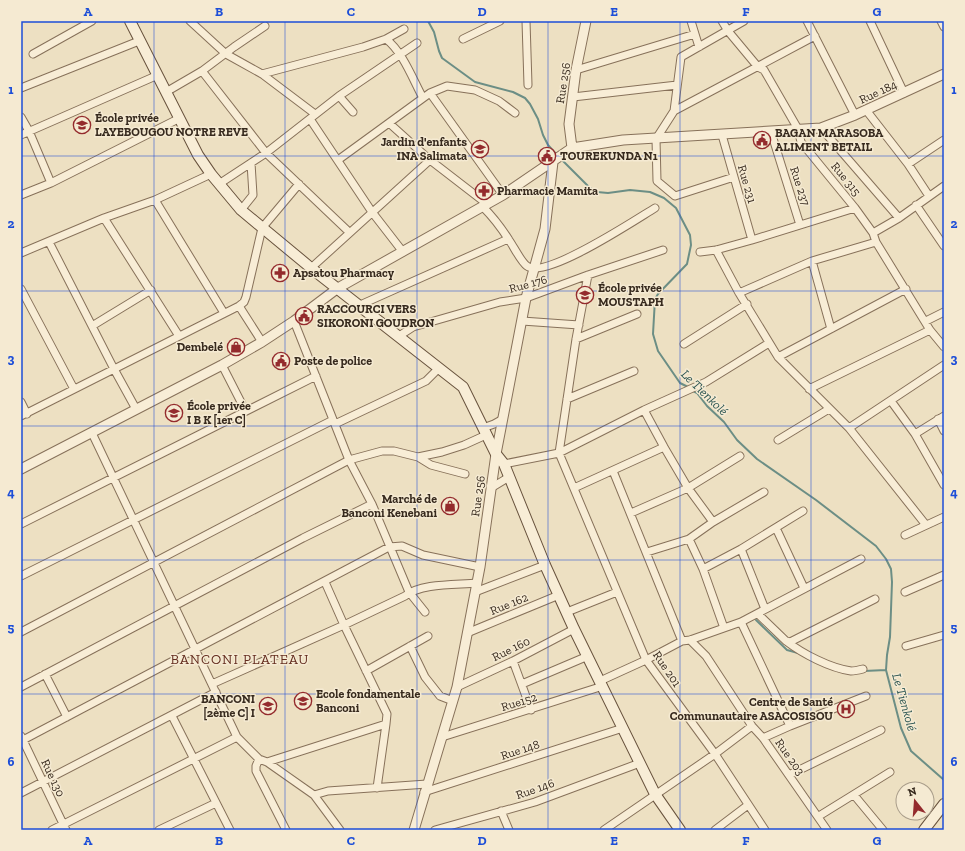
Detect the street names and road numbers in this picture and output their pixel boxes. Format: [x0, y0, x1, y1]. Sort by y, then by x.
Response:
street label: Rue 256 [553, 62, 573, 104]
street label: Rue 184 [857, 77, 900, 107]
street label: Rue 315 [828, 159, 864, 199]
street label: Rue 231 [735, 163, 759, 205]
street label: Rue 237 [787, 165, 813, 208]
street label: Rue 176 [507, 272, 549, 296]
street label: Rue 256 [468, 475, 488, 517]
street label: Rue 162 [488, 590, 530, 618]
street label: Rue 160 [490, 634, 532, 664]
street label: Rue 201 [650, 648, 684, 690]
street label: Rue152 [499, 690, 539, 714]
street label: Rue 203 [772, 736, 808, 778]
street label: Rue 148 [499, 737, 541, 763]
street label: Rue 130 [38, 757, 68, 799]
street label: Rue 146 [514, 776, 556, 802]

